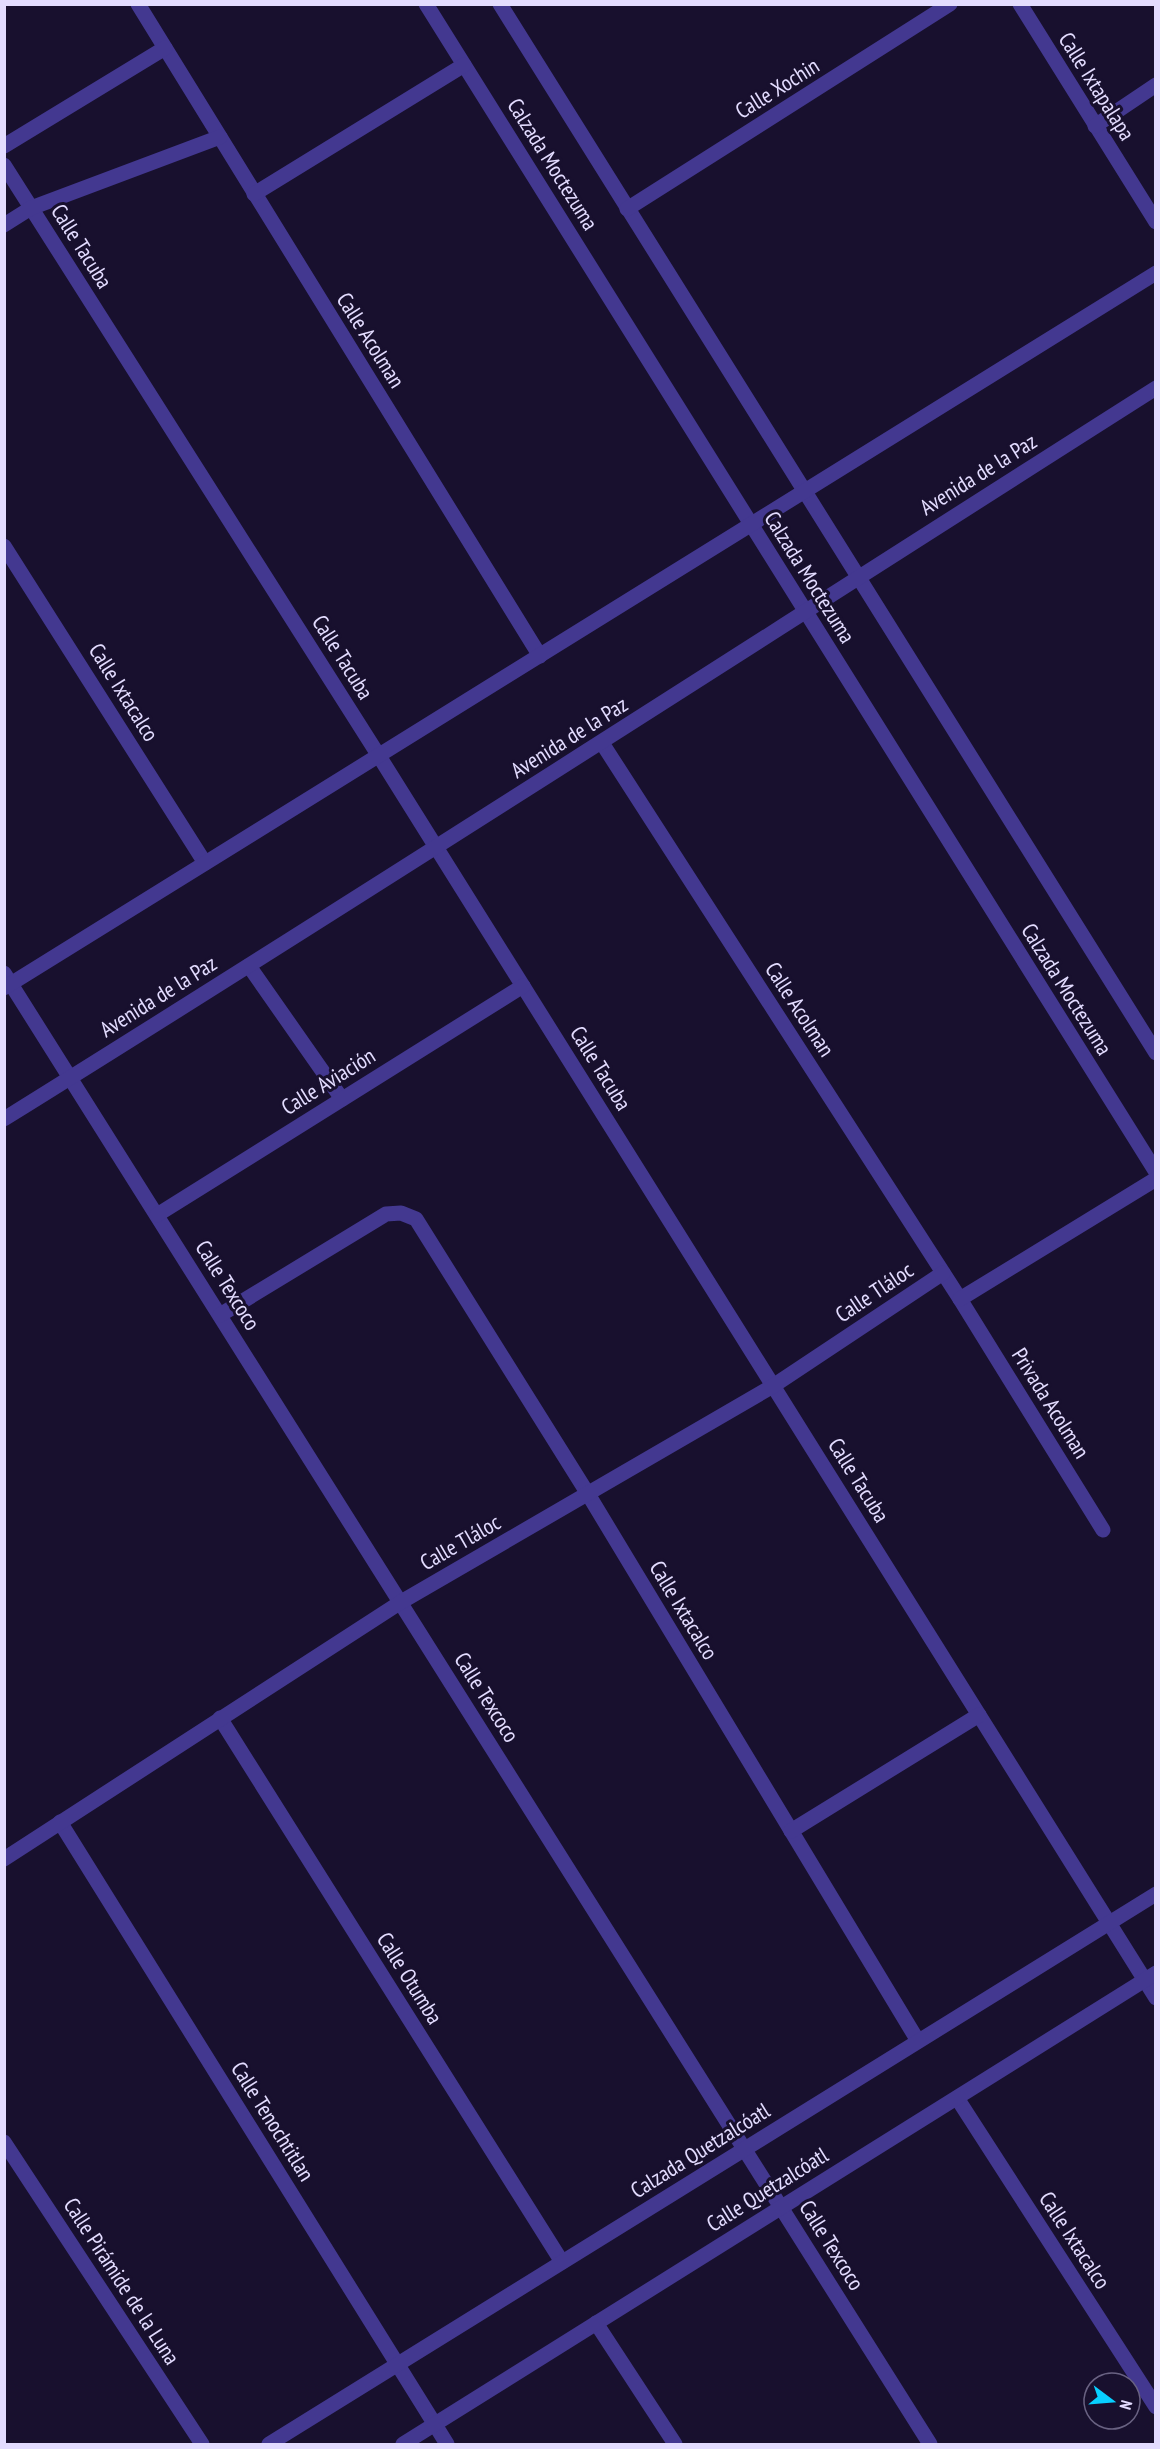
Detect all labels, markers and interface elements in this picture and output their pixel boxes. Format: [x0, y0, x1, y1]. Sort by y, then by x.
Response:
street label: Calle Ixtapalapa [1053, 27, 1141, 145]
street label: Calle Xochin [730, 51, 824, 125]
street label: Calzada Moctezuma [501, 93, 605, 235]
street label: Calle Tacuba [45, 199, 119, 293]
street label: Calle Acolman [331, 287, 411, 393]
street label: Avenida de la Paz [914, 427, 1042, 521]
street label: Calzada Moctezuma [758, 506, 862, 648]
street label: Calle Tacuba [306, 610, 380, 704]
street label: Calle Ixtacalco [83, 638, 165, 746]
street label: Avenida de la Paz [505, 690, 633, 784]
street label: Calzada Moctezuma [1015, 918, 1119, 1060]
street label: Avenida de la Paz [94, 949, 222, 1043]
street label: Calle Acolman [759, 956, 841, 1062]
street label: Calle Tacuba [564, 1021, 638, 1115]
street label: Calle Aviación [276, 1041, 380, 1121]
street label: Calle Texcoco [189, 1235, 267, 1335]
street label: Calle Tláloc [830, 1256, 919, 1328]
street label: Privada Acolman [1006, 1343, 1096, 1463]
street label: Calle Tacuba [822, 1433, 896, 1527]
street label: Calle Tláloc [415, 1508, 505, 1576]
street label: Calle Ixtacalco [644, 1555, 724, 1665]
street label: Calle Texcoco [448, 1647, 526, 1747]
street label: Calle Otumba [371, 1927, 449, 2029]
street label: Calle Tenochtitlan [225, 2056, 321, 2186]
street label: Calzada Quetzalcóatl [625, 2096, 776, 2204]
street label: Calle Quetzalcóatl [701, 2140, 834, 2237]
street label: Calle Ixtacalco [1033, 2186, 1117, 2294]
street label: Calle Pirámide de la Luna [58, 2192, 186, 2370]
street label: Calle Texcoco [793, 2195, 871, 2295]
north arrow [1082, 2371, 1142, 2431]
text: N [1116, 2398, 1137, 2412]

